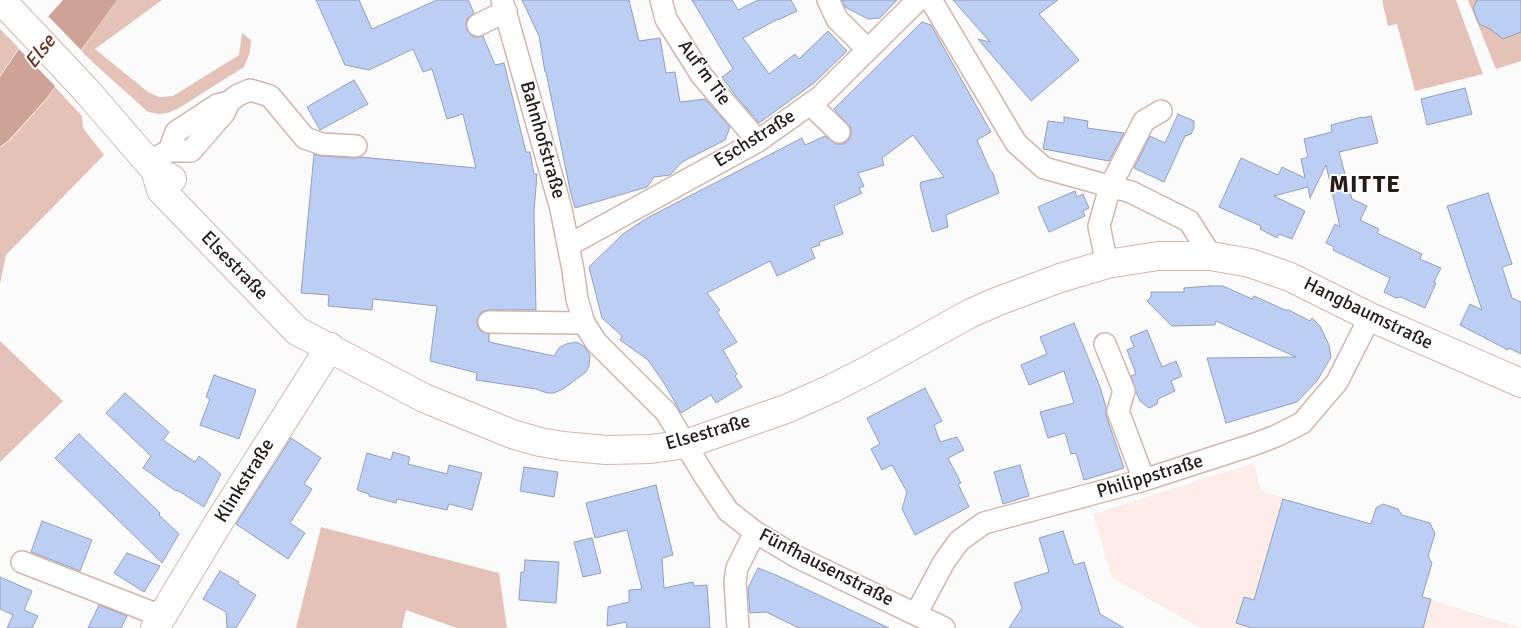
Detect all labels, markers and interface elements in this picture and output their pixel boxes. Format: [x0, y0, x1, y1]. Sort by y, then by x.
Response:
water label: Else [20, 30, 62, 74]
street label: Auf'm Tie [673, 36, 735, 110]
street label: Bahnhofstraße [514, 79, 570, 201]
street label: Eschstraße [710, 105, 800, 173]
district label: MITTE [1328, 172, 1402, 200]
street label: Elsestraße [196, 227, 272, 305]
street label: Hangbaumstraße [1300, 273, 1436, 355]
street label: Elsestraße [663, 410, 753, 456]
street label: Klinkstraße [210, 435, 280, 527]
street label: Philippstraße [1094, 450, 1206, 504]
street label: Fünfhausenstraße [755, 524, 897, 612]

